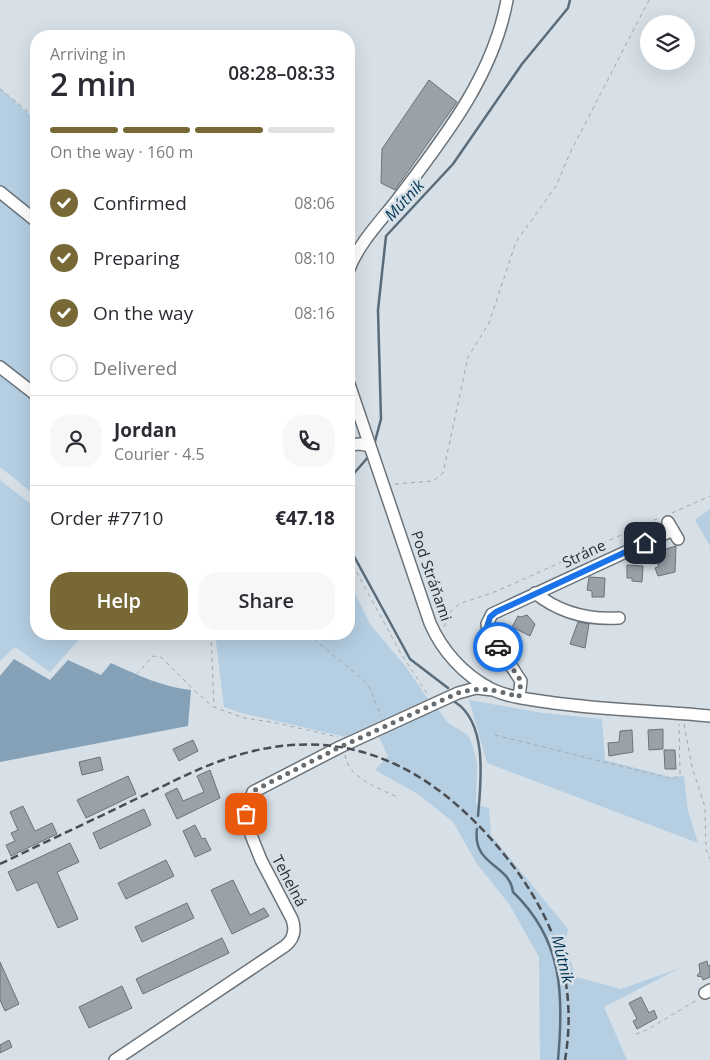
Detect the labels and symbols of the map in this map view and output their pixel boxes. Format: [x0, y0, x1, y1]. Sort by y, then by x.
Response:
water label: Mútnik [379, 174, 430, 225]
pin [624, 522, 666, 564]
street label: Pod Stráňami [407, 528, 457, 624]
street label: Stráne [559, 534, 608, 572]
courier [473, 622, 523, 672]
pin [225, 793, 267, 835]
street label: Tehelná [268, 851, 312, 910]
water label: Mútnik [546, 933, 580, 987]

